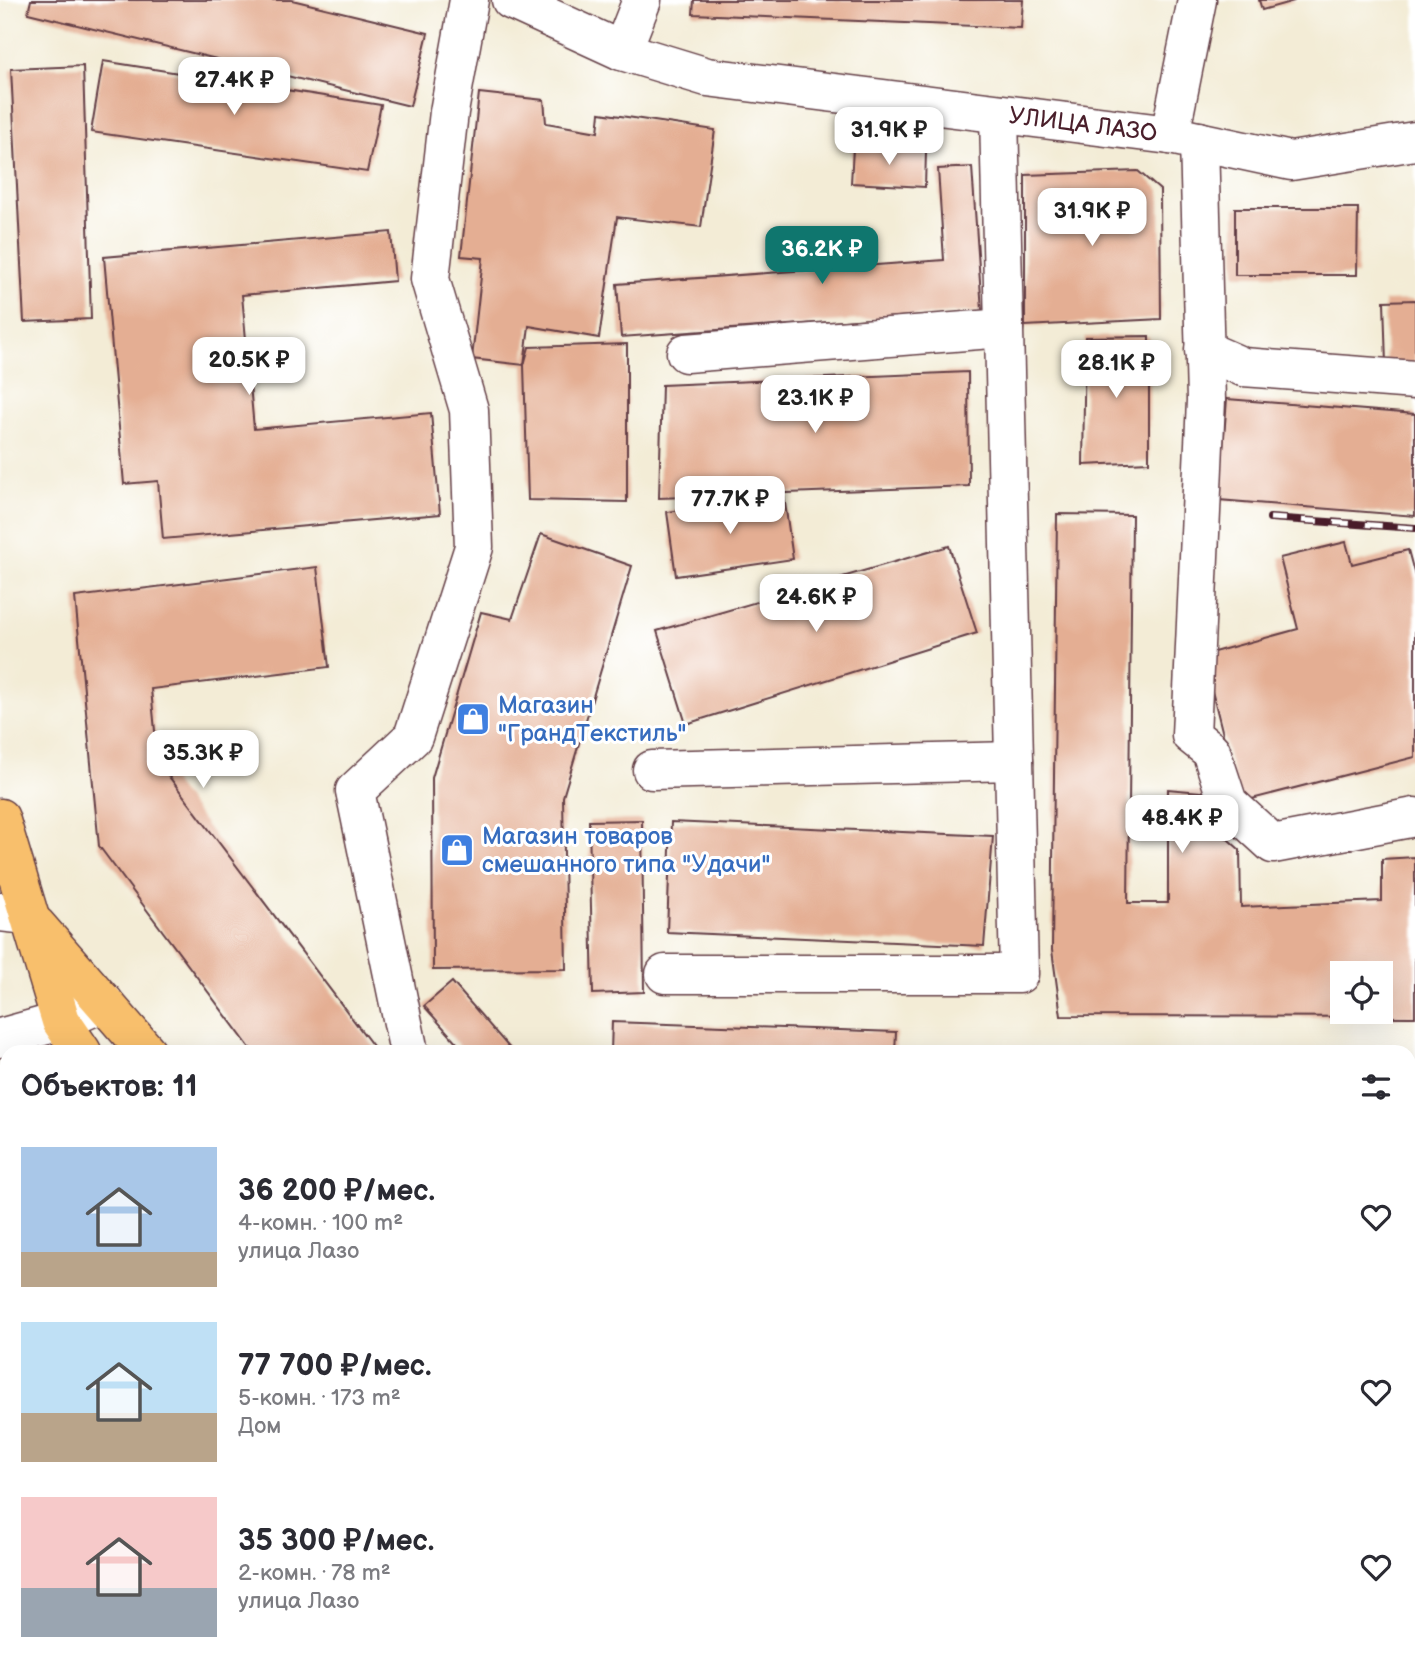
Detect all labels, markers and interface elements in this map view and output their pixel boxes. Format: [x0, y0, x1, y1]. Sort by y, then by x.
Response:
pin: 27.4K ₽ [169, 58, 299, 117]
text: 27.4K ₽ [194, 66, 274, 94]
street label: УЛИЦА ЛАЗО [1007, 101, 1159, 148]
pin: 31.9K ₽ [824, 108, 954, 167]
text: 31.9K ₽ [851, 116, 927, 144]
pin: 31.9K ₽ [1027, 188, 1157, 248]
text: 31.9K ₽ [1054, 197, 1130, 225]
pin: 36.2K ₽ [757, 226, 887, 286]
text: 36.2K ₽ [781, 235, 863, 263]
pin: 20.5K ₽ [184, 338, 314, 397]
pin: 28.1K ₽ [1051, 340, 1181, 400]
text: 20.5K ₽ [208, 346, 290, 374]
text: 28.1K ₽ [1077, 349, 1155, 377]
pin: 23.1K ₽ [750, 376, 880, 435]
text: 23.1K ₽ [777, 384, 853, 412]
pin: 77.7K ₽ [665, 476, 795, 536]
text: 77.7K ₽ [691, 485, 769, 513]
pin: 24.6K ₽ [751, 574, 881, 634]
text: 24.6K ₽ [776, 583, 856, 611]
place label: Магазин "ГрандТекстиль" [498, 691, 687, 748]
shop icon: Магазин "ГрандТекстиль" [454, 700, 492, 738]
pin: 35.3K ₽ [138, 730, 268, 790]
text: 35.3K ₽ [163, 739, 243, 767]
pin: 48.4K ₽ [1117, 796, 1247, 855]
text: 48.4K ₽ [1141, 804, 1223, 832]
place label: Магазин товаров смешанного типа "Удачи" [482, 822, 770, 879]
shop icon: Магазин товаров смешанного типа "Удачи" [438, 831, 476, 869]
map controls [1330, 961, 1393, 1024]
button: locate [1330, 961, 1393, 1024]
icon: filters [1357, 1068, 1395, 1106]
text: Объектов: 11 [21, 1069, 198, 1105]
text: 36 200 ₽/мес. [238, 1173, 435, 1209]
icon: home [77, 1175, 161, 1259]
icon: heart [1357, 1198, 1395, 1236]
text: 4-комн. · 100 m² [238, 1209, 403, 1237]
text: улица Лазо [238, 1237, 359, 1265]
text: 77 700 ₽/мес. [238, 1348, 432, 1384]
icon: home [77, 1350, 161, 1434]
icon: heart [1357, 1373, 1395, 1411]
text: 5-комн. · 173 m² [238, 1384, 401, 1412]
text: Дом [238, 1412, 281, 1440]
text: 35 300 ₽/мес. [238, 1523, 434, 1559]
icon: home [77, 1525, 161, 1609]
icon: heart [1357, 1548, 1395, 1586]
text: 2-комн. · 78 m² [238, 1559, 391, 1587]
text: улица Лазо [238, 1587, 359, 1615]

